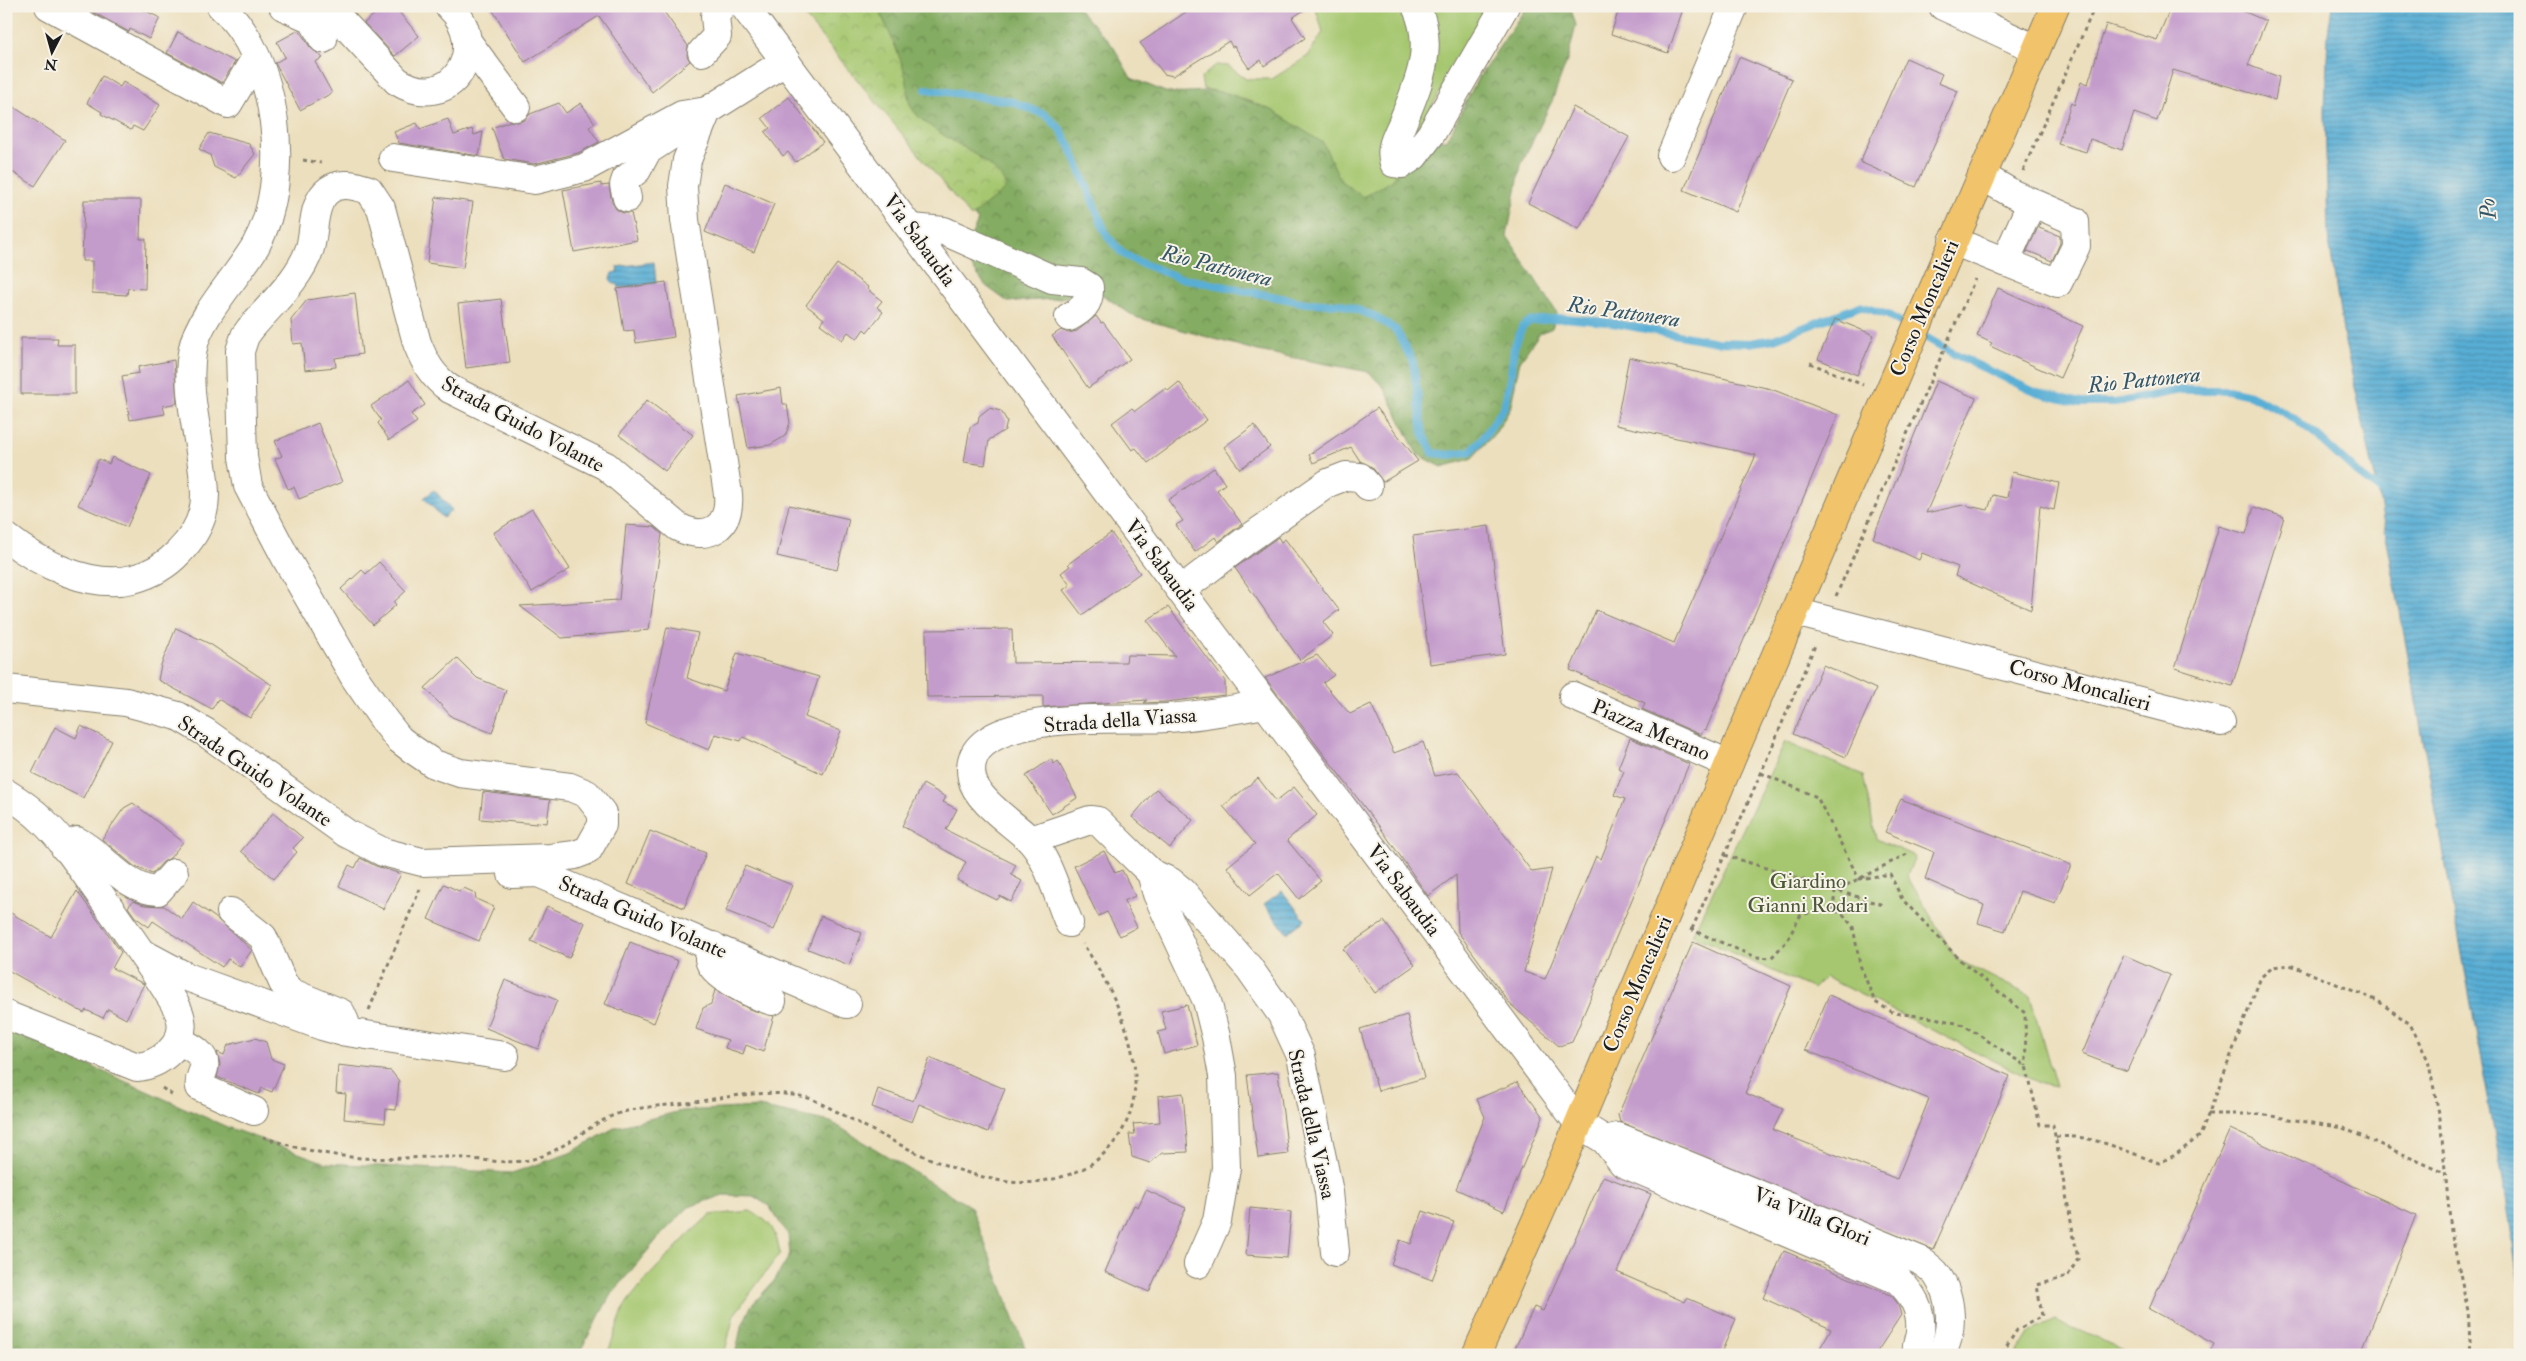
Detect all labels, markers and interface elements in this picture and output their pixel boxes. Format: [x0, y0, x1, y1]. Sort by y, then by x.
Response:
north arrow [28, 28, 78, 78]
text: N [43, 55, 59, 74]
street label: Via Sabaudia [877, 189, 962, 292]
water label: Po [2473, 197, 2503, 222]
street label: Corso Moncalieri [1884, 235, 1966, 381]
water label: Rio Pattonera [1158, 238, 1275, 293]
water label: Rio Pattonera [1565, 290, 1682, 334]
water label: Rio Pattonera [2085, 360, 2202, 400]
street label: Strada Guido Volante [437, 370, 609, 479]
street label: Via Sabaudia [1118, 514, 1205, 617]
street label: Corso Moncalieri [2006, 654, 2154, 718]
street label: Piazza Merano [1588, 693, 1714, 767]
street label: Strada della Viassa [1043, 702, 1198, 739]
street label: Strada Guido Volante [172, 710, 337, 833]
street label: Via Sabaudia [1360, 839, 1447, 942]
park label: Giardino Gianni Rodari [1748, 868, 1869, 919]
street label: Strada Guido Volante [554, 870, 731, 965]
street label: Corso Moncalieri [1597, 911, 1679, 1057]
street label: Strada della Viassa [1281, 1046, 1342, 1202]
street label: Via Villa Glori [1749, 1181, 1875, 1252]

